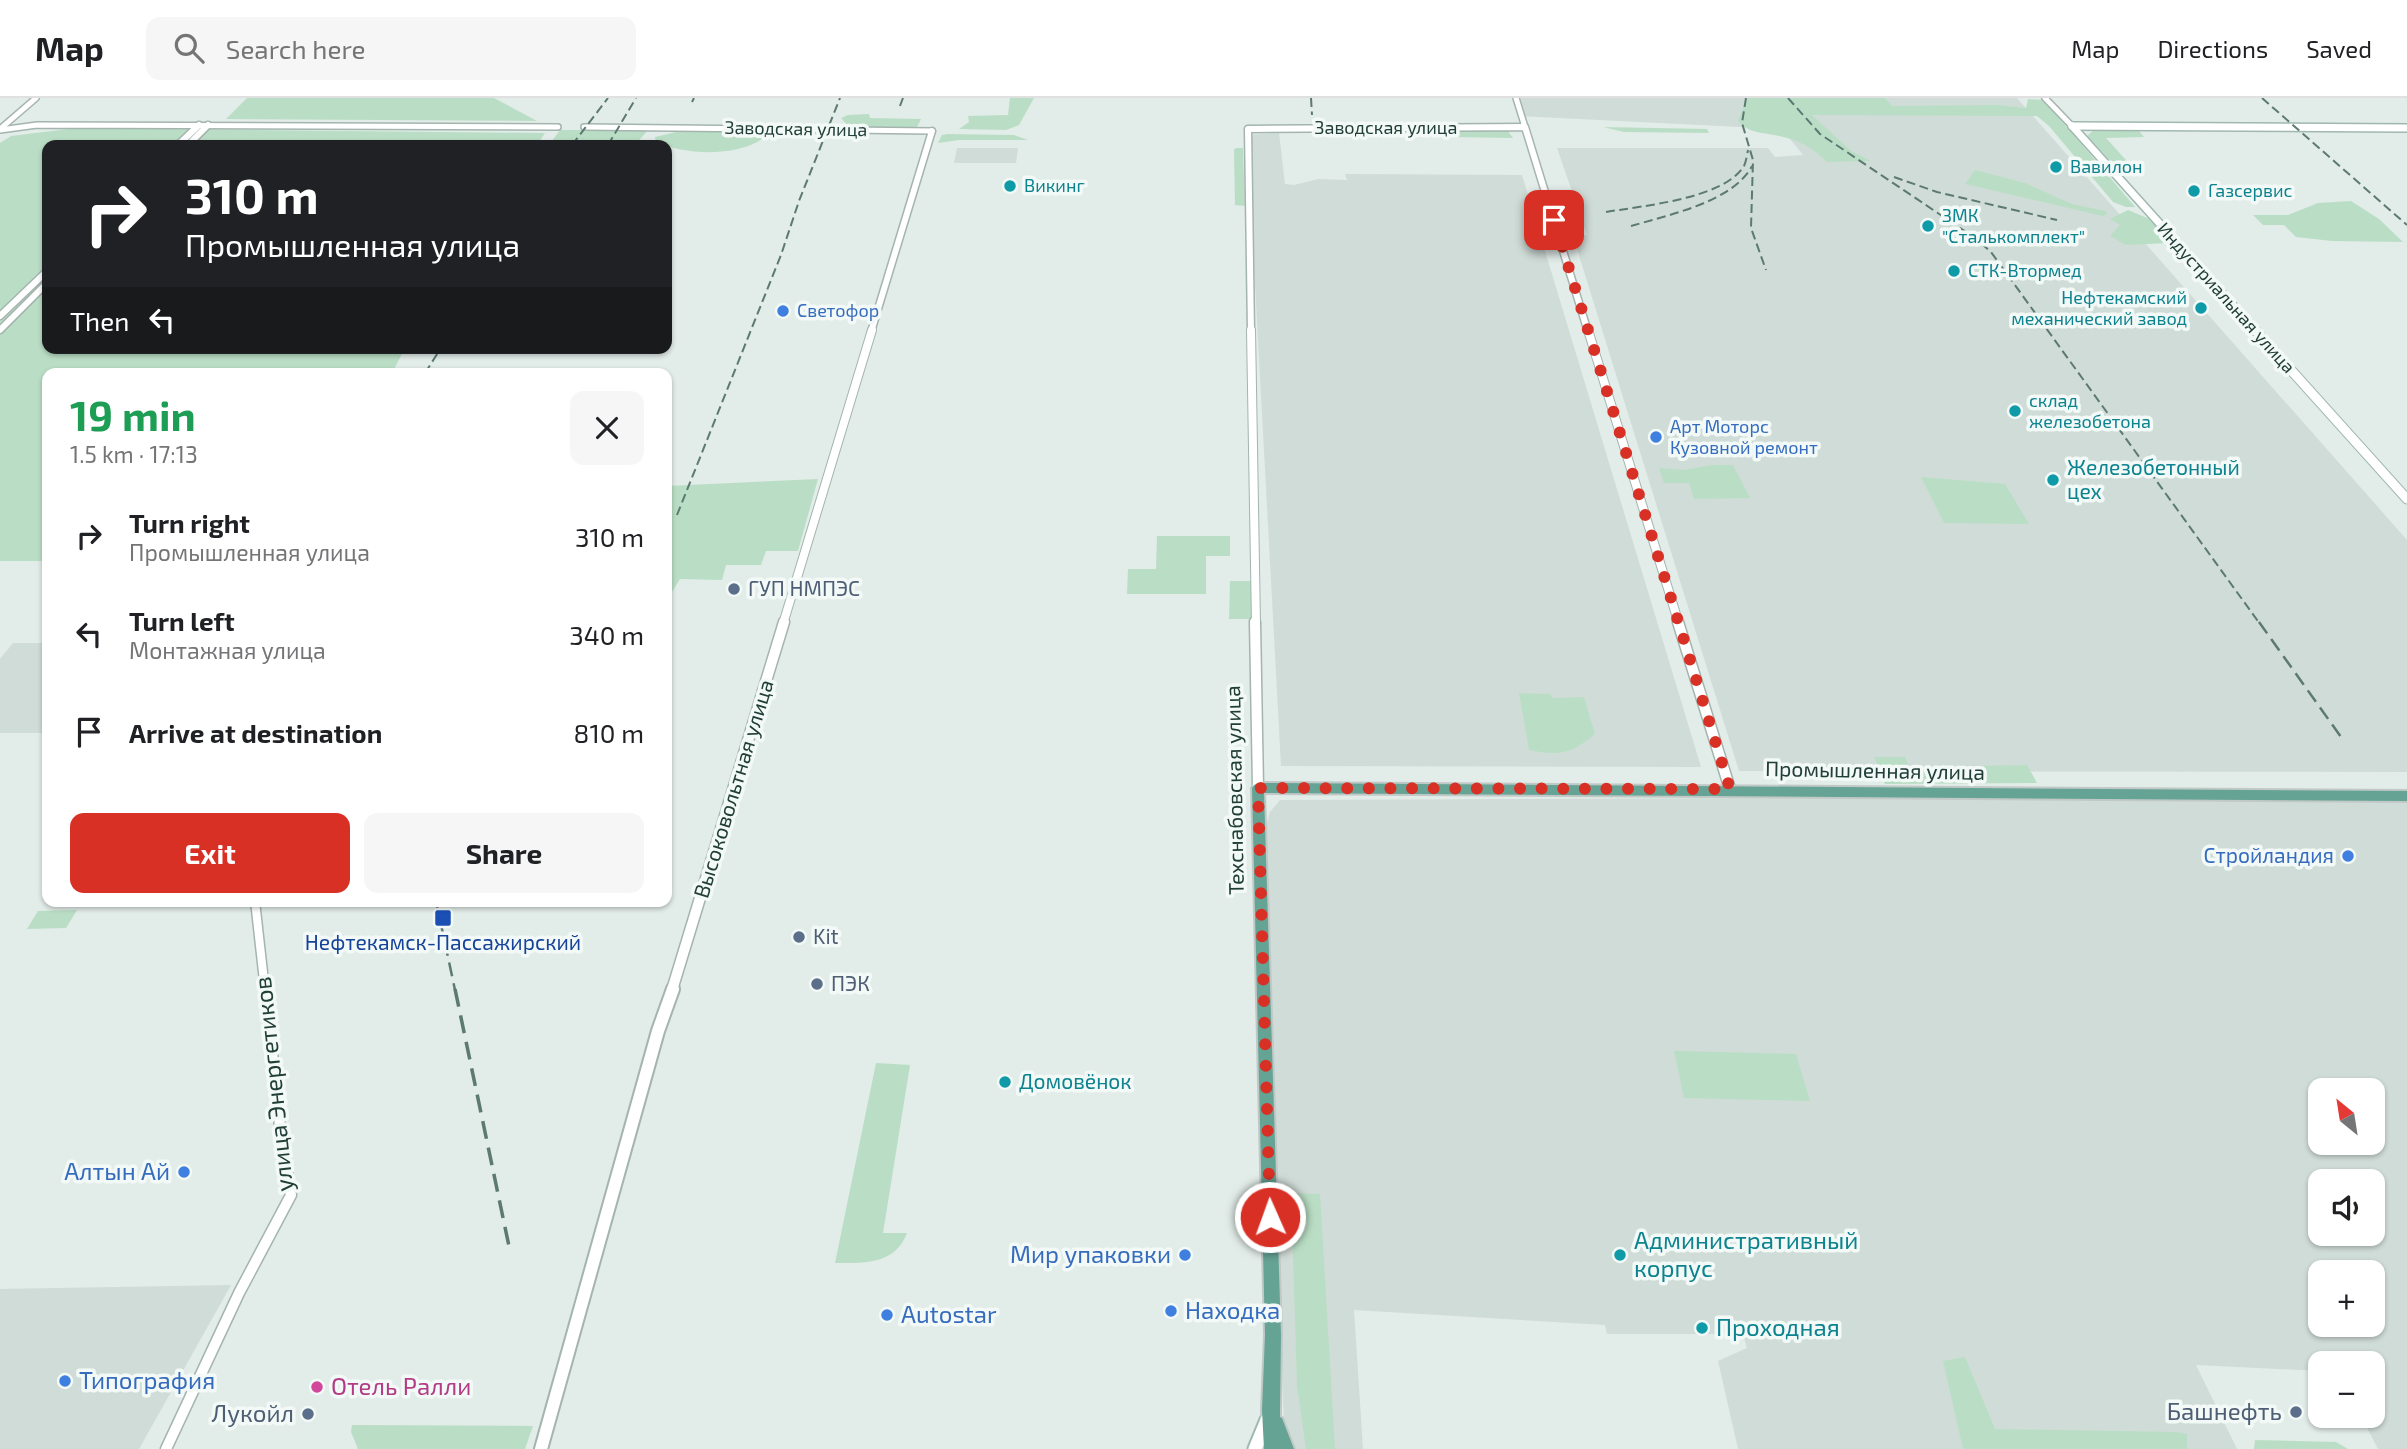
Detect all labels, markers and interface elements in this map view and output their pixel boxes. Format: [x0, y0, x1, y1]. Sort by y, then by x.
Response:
search box [146, 17, 636, 80]
text: Map [35, 28, 104, 68]
icon: search [170, 29, 208, 67]
text: Search here [226, 33, 365, 64]
text: Map [2071, 34, 2119, 63]
text: Directions [2157, 34, 2268, 63]
text: Saved [2306, 34, 2372, 63]
street label: Заводская улица [724, 116, 868, 140]
street label: Заводская улица [1315, 116, 1457, 138]
place label: Вавилон [2070, 155, 2143, 177]
marker: Вавилон [2048, 159, 2064, 175]
text: 310 m [185, 165, 319, 224]
icon: right [70, 168, 161, 259]
place label: Викинг [1024, 174, 1085, 196]
marker: Викинг [1002, 178, 1018, 194]
place label: Газсервис [2208, 179, 2293, 201]
marker: Газсервис [2186, 183, 2202, 199]
pin [1524, 190, 1584, 250]
icon: arrive [1535, 201, 1573, 239]
place label: ЗМК "Сталькомплект" [1942, 204, 2085, 247]
street label: Индустриальная улица [2153, 217, 2300, 377]
marker: ЗМК "Сталькомплект" [1920, 218, 1936, 234]
text: Промышленная улица [185, 225, 520, 263]
place label: СТК-Втормед [1968, 259, 2082, 281]
marker: СТК-Втормед [1946, 263, 1962, 279]
place label: Нефтекамский механический завод [2011, 286, 2187, 329]
place label: Светофор [797, 299, 879, 321]
marker: Нефтекамский механический завод [2193, 300, 2209, 316]
icon: left [143, 301, 181, 339]
marker: Светофор [775, 303, 791, 319]
text: Then [70, 305, 129, 336]
text: 19 min [70, 389, 196, 439]
place label: склад железобетона [2029, 389, 2151, 432]
button: close [570, 391, 644, 465]
marker: склад железобетона [2007, 403, 2023, 419]
place label: Арт Моторс Кузовной ремонт [1670, 415, 1818, 458]
marker: Арт Моторс Кузовной ремонт [1648, 429, 1664, 445]
text: 1.5 km · 17:13 [70, 440, 198, 468]
place label: Железобетонный цех [2067, 454, 2240, 503]
marker: Железобетонный цех [2045, 472, 2061, 488]
text: Turn right [129, 507, 250, 538]
icon: right [70, 517, 108, 555]
text: 310 m [575, 521, 644, 552]
text: Промышленная улица [129, 538, 370, 566]
place label: ГУП НМПЭС [748, 575, 860, 600]
marker: ГУП НМПЭС [726, 581, 742, 597]
text: Turn left [129, 605, 235, 636]
icon: left [70, 615, 108, 653]
text: 340 m [569, 619, 644, 650]
text: Монтажная улица [129, 636, 326, 664]
street label: Высоковольтная улица [687, 676, 779, 901]
street label: Техснабовская улица [1219, 685, 1249, 895]
icon: arrive [70, 713, 108, 751]
text: Arrive at destination [129, 717, 382, 748]
text: 810 m [574, 717, 644, 748]
street label: Промышленная улица [1765, 755, 1985, 785]
button: Exit [70, 813, 350, 893]
button: Share [364, 813, 644, 893]
place label: Стройландия [2204, 842, 2334, 867]
marker: Стройландия [2340, 848, 2356, 864]
marker: Нефтекамск-Пассажирский [433, 908, 453, 928]
place label: Kit [813, 923, 839, 948]
place label: Нефтекамск-Пассажирский [305, 929, 581, 954]
marker: Kit [791, 929, 807, 945]
place label: ПЭК [831, 970, 870, 995]
street label: улица Энергетиков [247, 975, 299, 1193]
marker: ПЭК [809, 976, 825, 992]
place label: Домовёнок [1019, 1068, 1132, 1093]
marker: Домовёнок [997, 1074, 1013, 1090]
north arrow [2308, 1078, 2385, 1155]
map controls [2308, 1078, 2385, 1428]
place label: Алтын Ай [64, 1156, 170, 1185]
marker: Алтын Ай [176, 1164, 192, 1180]
button: sound [2308, 1169, 2385, 1246]
position arrow [1233, 1180, 1307, 1254]
place label: Административный корпус [1634, 1225, 1858, 1283]
place label: Мир упаковки [1010, 1239, 1171, 1269]
marker: Мир упаковки [1177, 1247, 1193, 1263]
marker: Административный корпус [1612, 1247, 1628, 1263]
button: + [2308, 1260, 2385, 1337]
place label: Находка [1185, 1295, 1280, 1324]
place label: Autostar [901, 1299, 997, 1328]
marker: Находка [1163, 1303, 1179, 1319]
marker: Autostar [879, 1307, 895, 1323]
place label: Проходная [1716, 1312, 1840, 1341]
marker: Проходная [1694, 1320, 1710, 1336]
button: − [2308, 1351, 2385, 1428]
place label: Типография [79, 1365, 215, 1394]
place label: Отель Ралли [331, 1371, 471, 1400]
marker: Типография [57, 1373, 73, 1389]
marker: Отель Ралли [309, 1379, 325, 1395]
place label: Башнефть [2167, 1396, 2282, 1425]
place label: Лукойл [212, 1398, 294, 1428]
marker: Башнефть [2288, 1404, 2304, 1420]
marker: Лукойл [300, 1406, 316, 1422]

